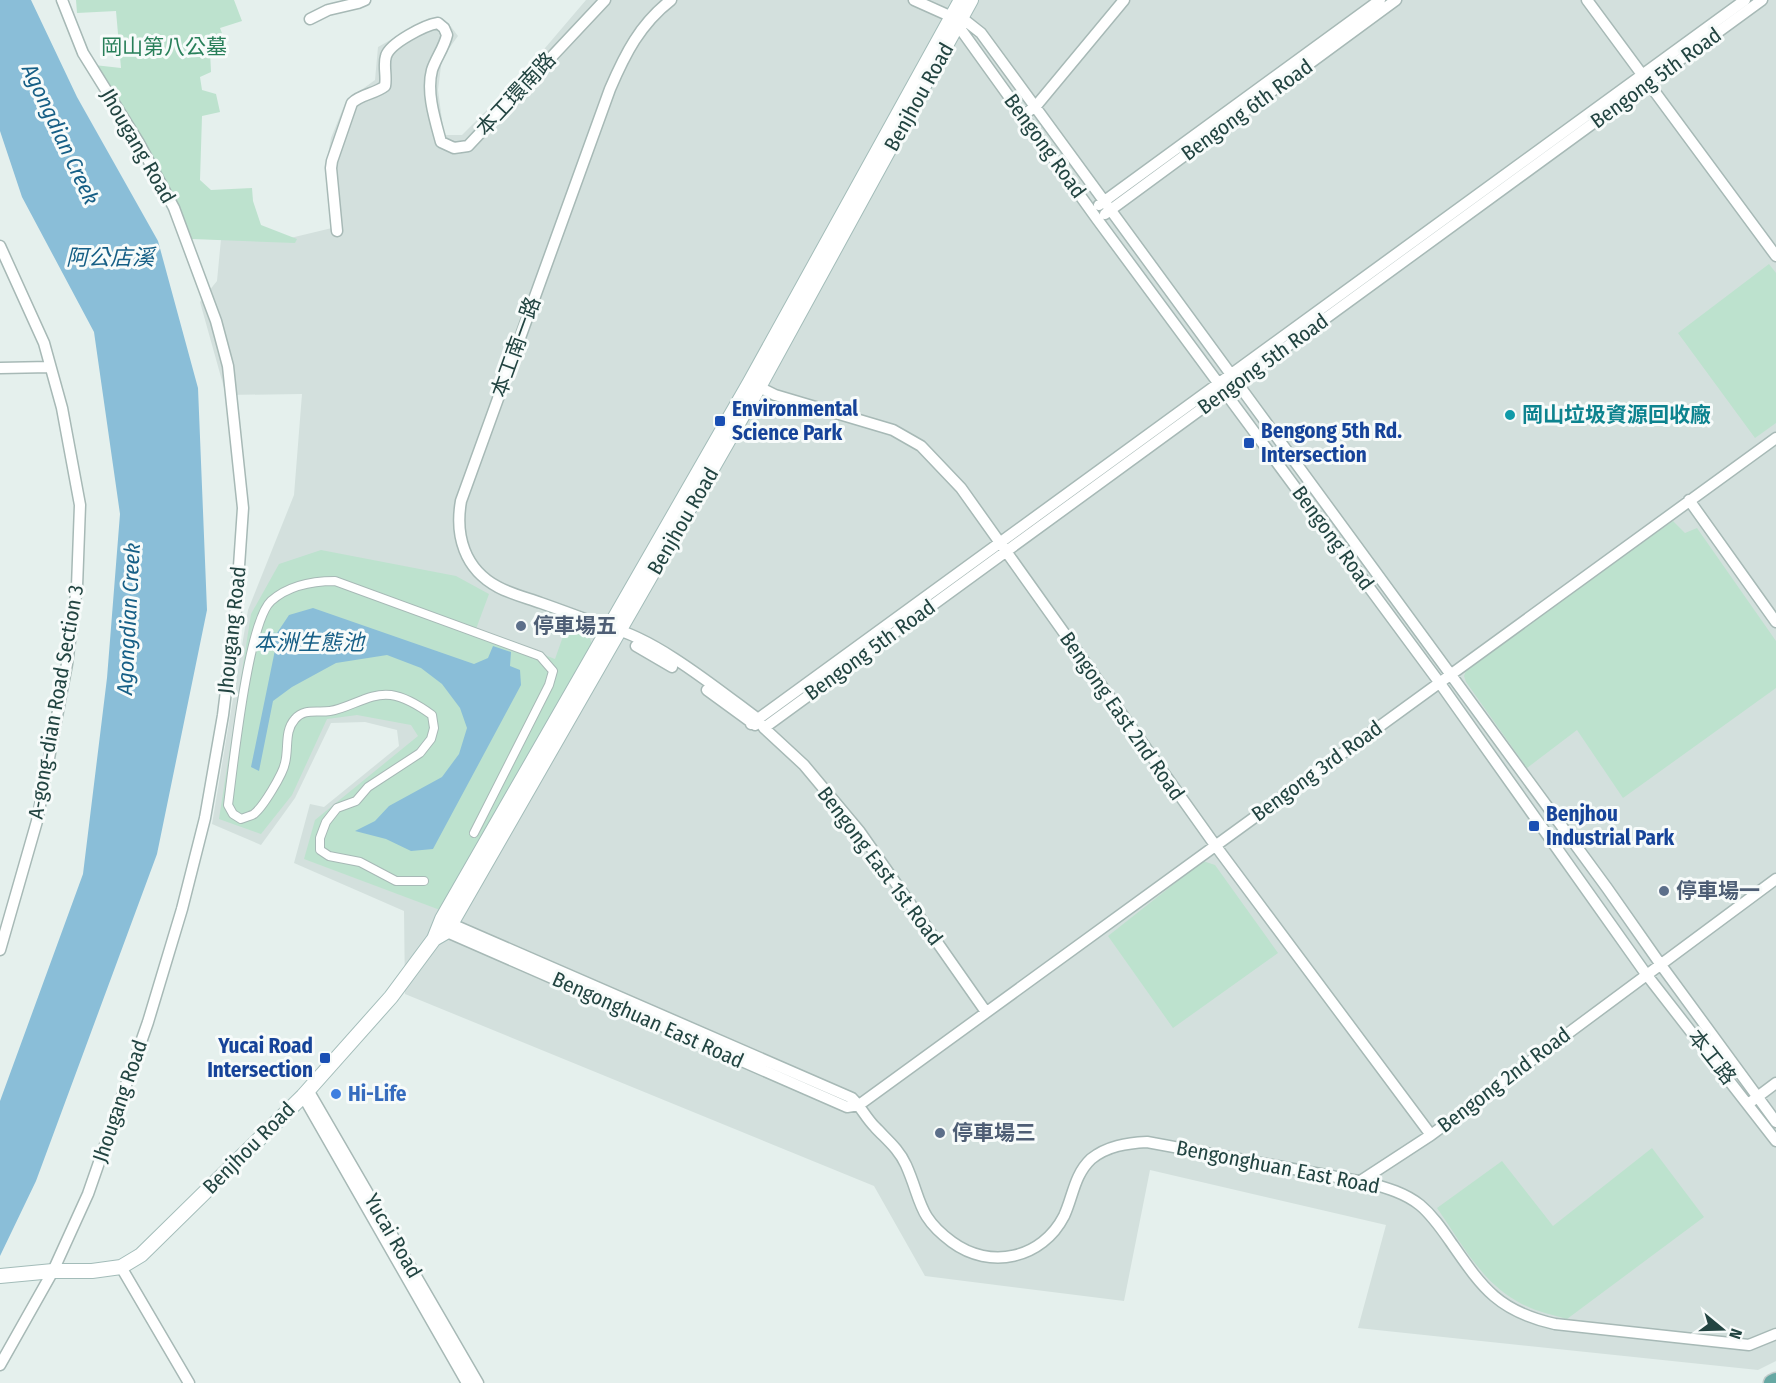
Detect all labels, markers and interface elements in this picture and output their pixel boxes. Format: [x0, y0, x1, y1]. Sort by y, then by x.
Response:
street label: Bengong 5th Road [1586, 22, 1726, 134]
park label: 岡山第八公墓 [101, 34, 227, 60]
street label: Benjhou Road [879, 38, 959, 156]
street label: 本工環南路 [471, 47, 561, 141]
street label: Bengong 6th Road [1176, 54, 1318, 166]
water label: Agongdian Creek [16, 59, 105, 209]
street label: Jhougang Road [95, 84, 181, 208]
street label: Bengong Road [998, 89, 1092, 203]
water label: 阿公店溪 [66, 244, 157, 271]
street label: 本工南一路 [486, 293, 546, 401]
street label: Bengong 5th Road [1193, 308, 1333, 420]
place label: Environmental Science Park [732, 396, 858, 446]
place label: 岡山垃圾資源回收廠 [1522, 402, 1711, 428]
marker: 岡山垃圾資源回收廠 [1503, 408, 1517, 422]
marker: Environmental Science Park [713, 414, 727, 428]
place label: Bengong 5th Rd. Intersection [1261, 418, 1402, 468]
marker: Bengong 5th Rd. Intersection [1242, 436, 1256, 450]
street label: Benjhou Road [642, 463, 724, 579]
street label: Bengong Road [1286, 481, 1380, 595]
water label: Agongdian Creek [111, 542, 146, 697]
street label: Jhougang Road [212, 565, 252, 695]
street label: A-gong-dian Road Section 3 [23, 583, 89, 821]
street label: Bengong 5th Road [800, 594, 940, 706]
place label: 停車場五 [533, 613, 617, 639]
marker: 停車場五 [514, 619, 528, 633]
street label: Bengong East 2nd Road [1054, 627, 1190, 805]
water label: 本洲生態池 [254, 629, 366, 656]
street label: Bengong 3rd Road [1247, 715, 1387, 827]
street label: Bengong East 1st Road [812, 781, 948, 951]
place label: Benjhou Industrial Park [1546, 801, 1675, 851]
marker: Benjhou Industrial Park [1527, 819, 1541, 833]
place label: 停車場一 [1676, 878, 1760, 904]
marker: 停車場一 [1657, 884, 1671, 898]
street label: Bengonghuan East Road [548, 966, 748, 1074]
street label: Bengong 2nd Road [1433, 1022, 1575, 1138]
street label: 本工路 [1682, 1024, 1742, 1090]
place label: Yucai Road Intersection [207, 1033, 313, 1083]
street label: Jhougang Road [87, 1036, 153, 1166]
marker: Yucai Road Intersection [318, 1051, 332, 1065]
place label: Hi-Life [348, 1081, 407, 1107]
marker: Hi-Life [329, 1087, 343, 1101]
street label: Benjhou Road [197, 1096, 301, 1200]
place label: 停車場三 [952, 1120, 1036, 1146]
marker: 停車場三 [933, 1126, 947, 1140]
street label: Bengonghuan East Road [1174, 1135, 1382, 1199]
street label: Yucai Road [358, 1189, 428, 1283]
north arrow [1692, 1299, 1752, 1359]
text: N [1725, 1326, 1746, 1341]

